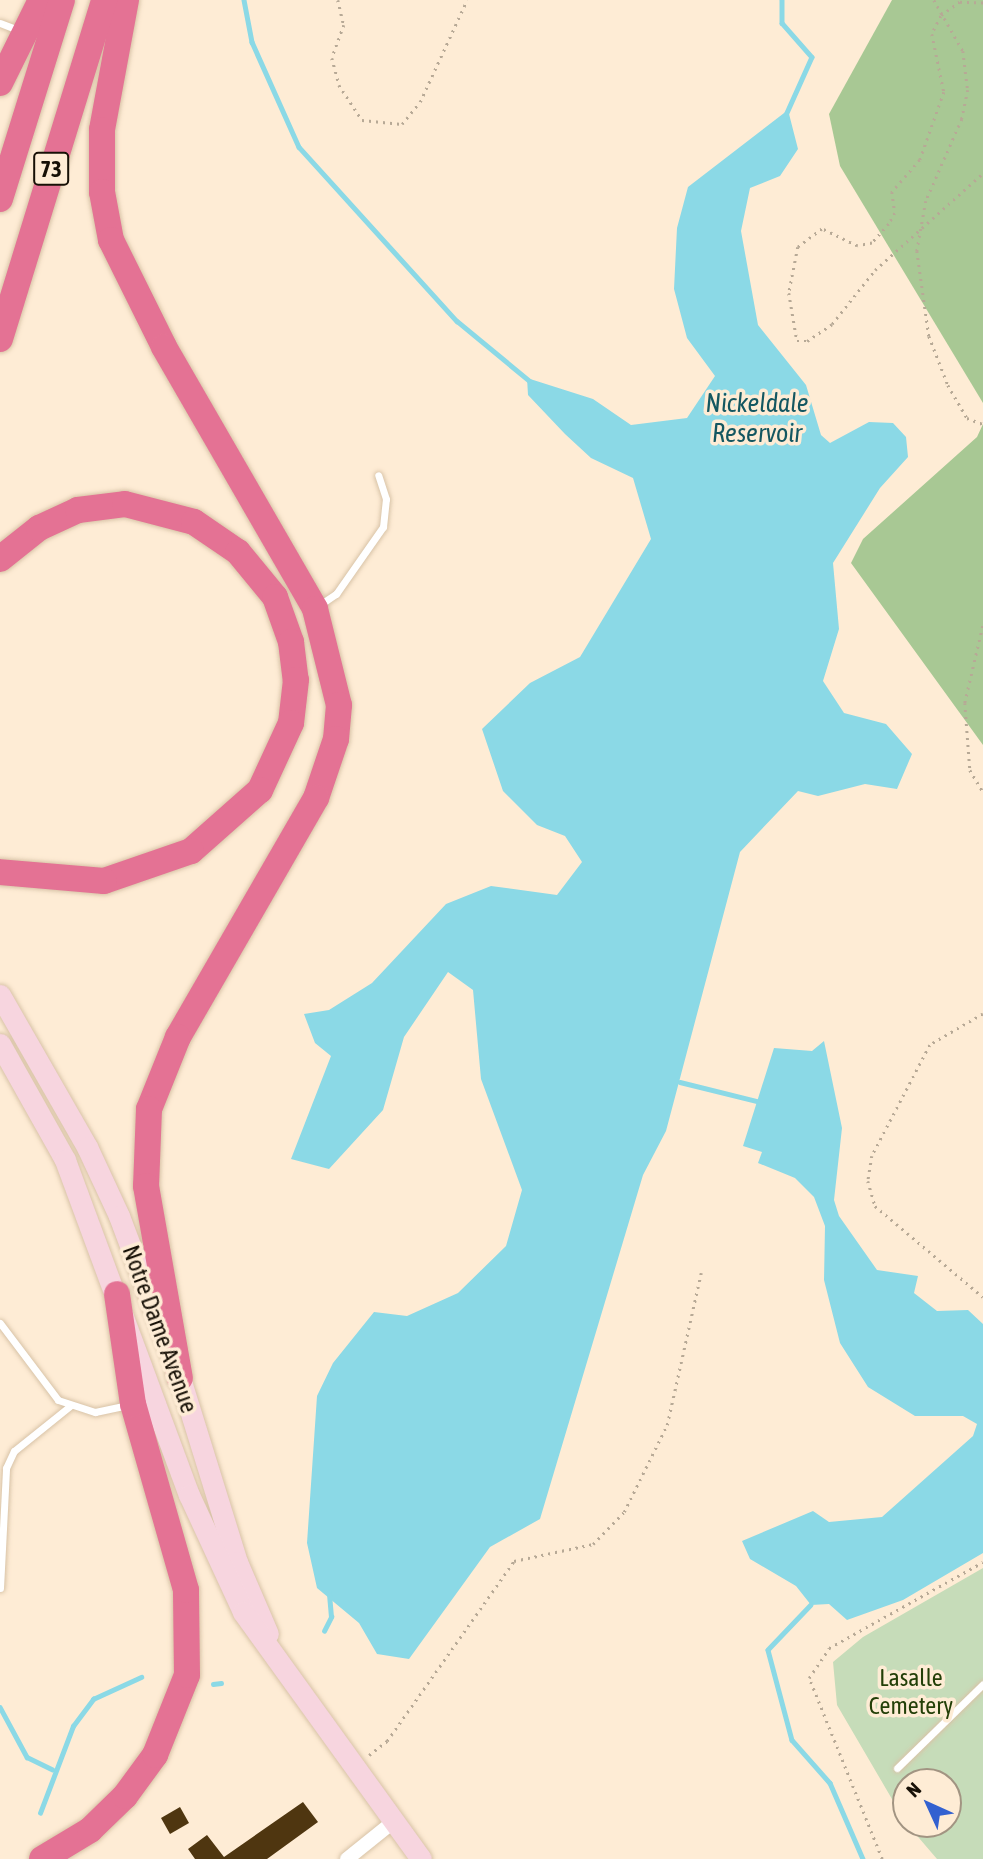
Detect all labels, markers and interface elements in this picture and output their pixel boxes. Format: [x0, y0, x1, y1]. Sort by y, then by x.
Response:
road number: 73 [32, 150, 70, 188]
water label: Nickeldale Reservoir [706, 388, 808, 450]
street label: Notre Dame Avenue [116, 1241, 204, 1417]
park label: Lasalle Cemetery [869, 1664, 953, 1720]
north arrow [892, 1768, 962, 1838]
text: N [902, 1778, 925, 1801]

